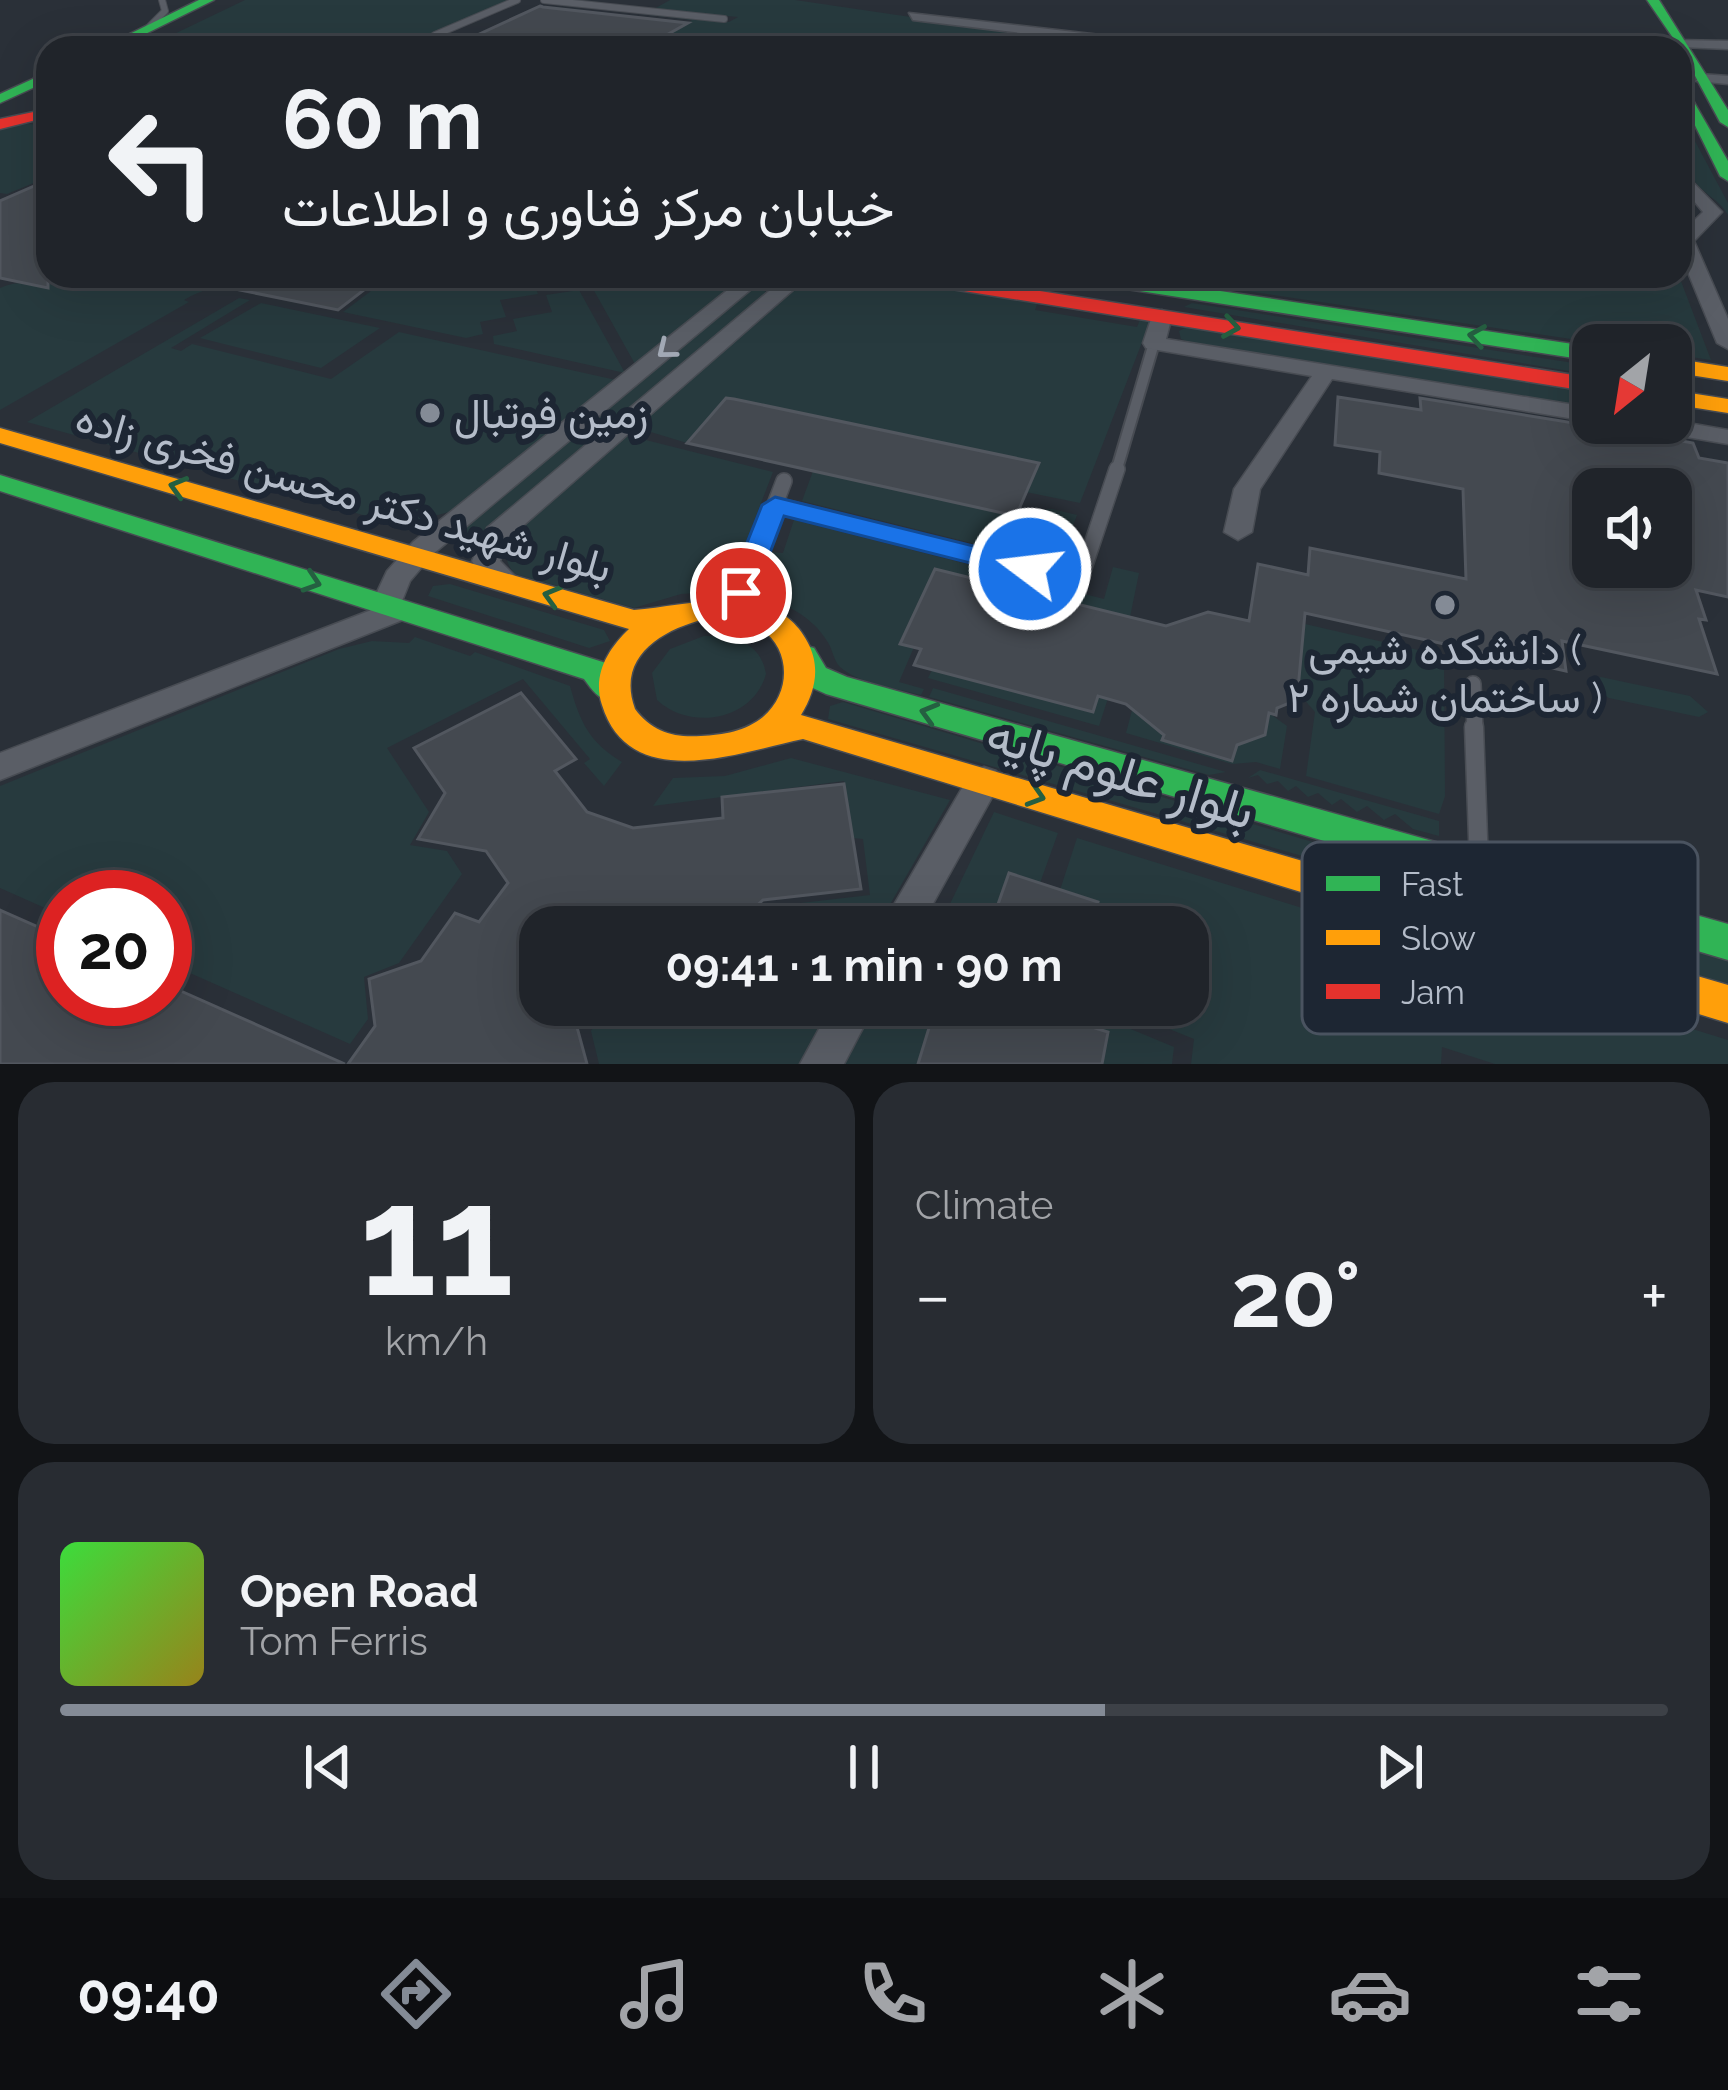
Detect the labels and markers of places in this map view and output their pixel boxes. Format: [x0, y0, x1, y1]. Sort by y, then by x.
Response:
place label: زمین فوتبال [454, 389, 648, 440]
marker: زمین فوتبال [417, 400, 443, 426]
pin [690, 542, 792, 644]
marker: دانشکده شیمی ( ساختمان شماره ۲ ) [1432, 592, 1458, 618]
place label: دانشکده شیمی ( ساختمان شماره ۲ ) [1287, 625, 1603, 724]

